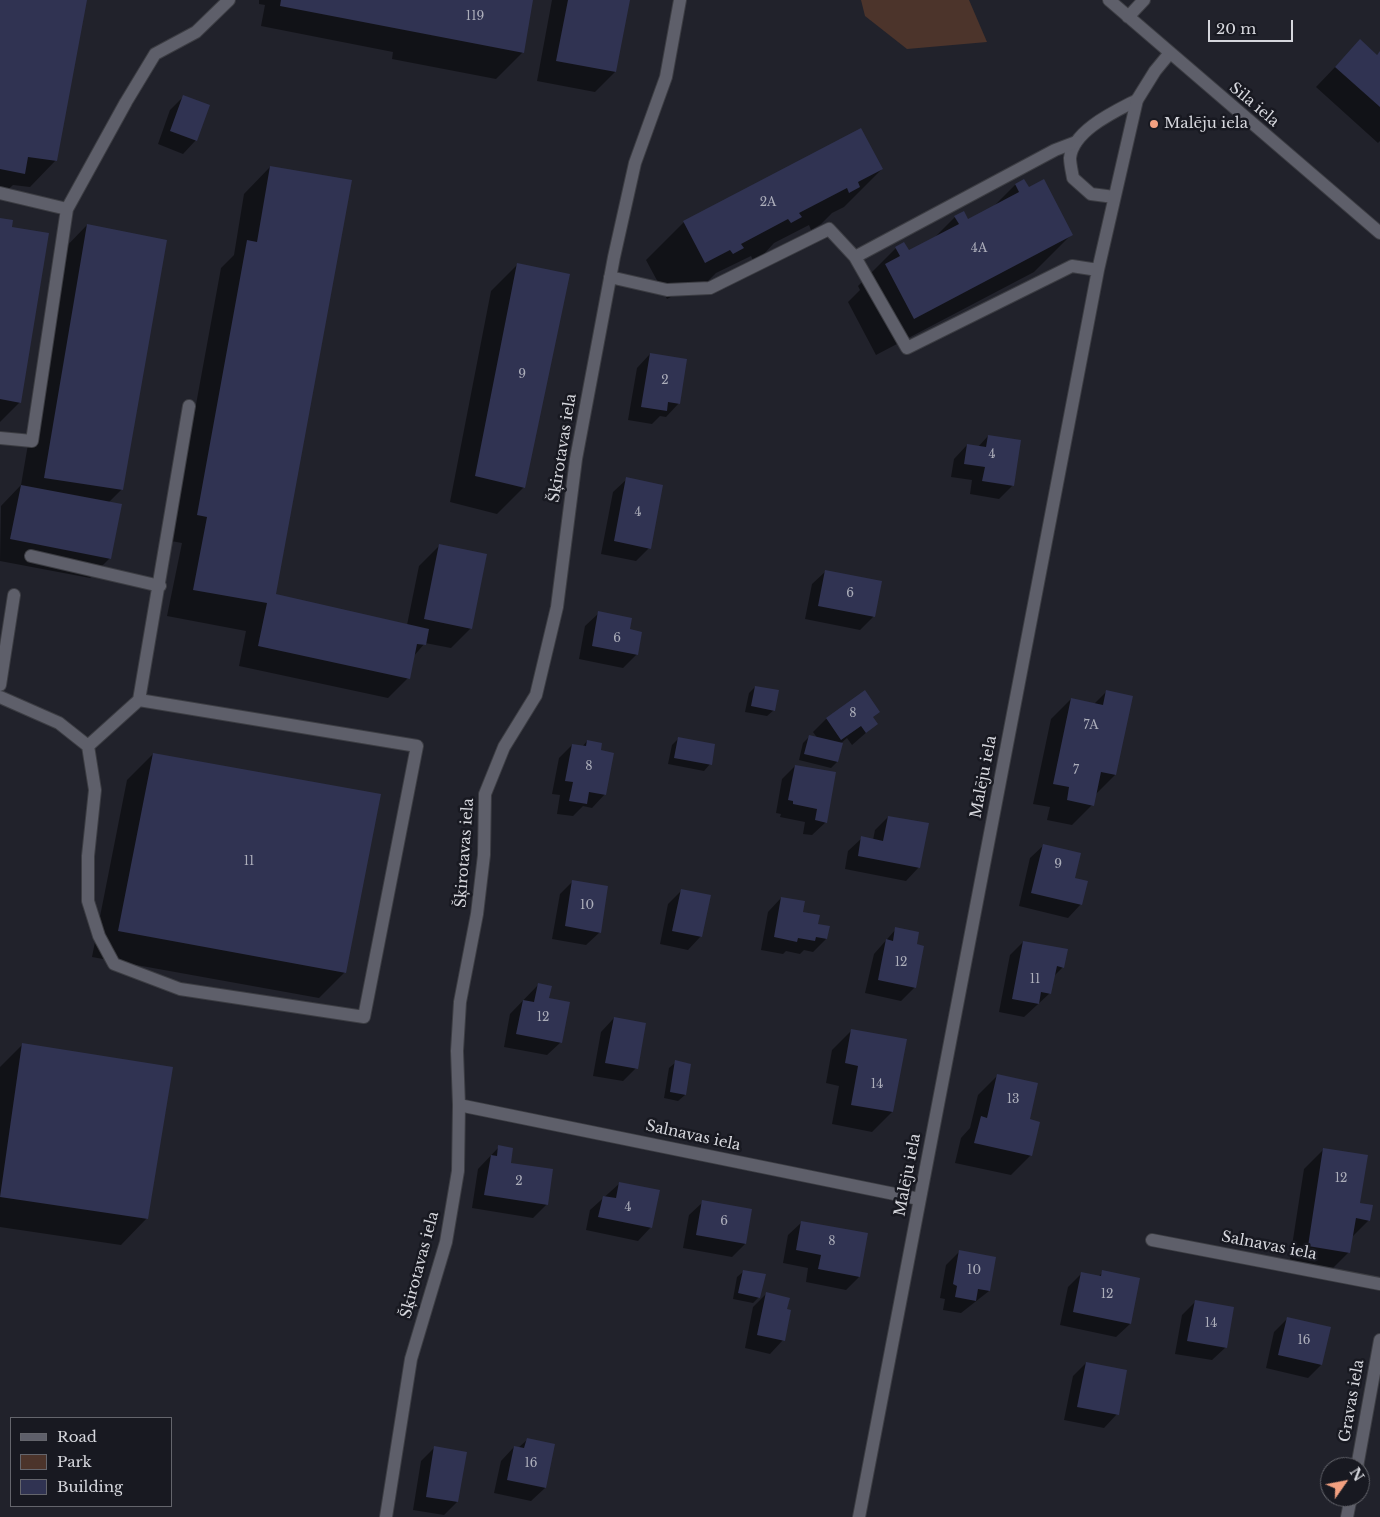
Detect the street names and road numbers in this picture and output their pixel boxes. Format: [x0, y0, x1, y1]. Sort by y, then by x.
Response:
street label: Sila iela [1226, 79, 1282, 131]
street label: Šķirotavas iela [546, 392, 580, 504]
street label: Malēju iela [967, 734, 1001, 820]
street label: Šķirotavas iela [452, 798, 478, 908]
street label: Salnavas iela [644, 1117, 742, 1155]
street label: Malēju iela [891, 1132, 925, 1218]
street label: Šķirotavas iela [397, 1210, 443, 1320]
street label: Salnavas iela [1220, 1228, 1318, 1264]
street label: Gravas iela [1336, 1358, 1368, 1444]

